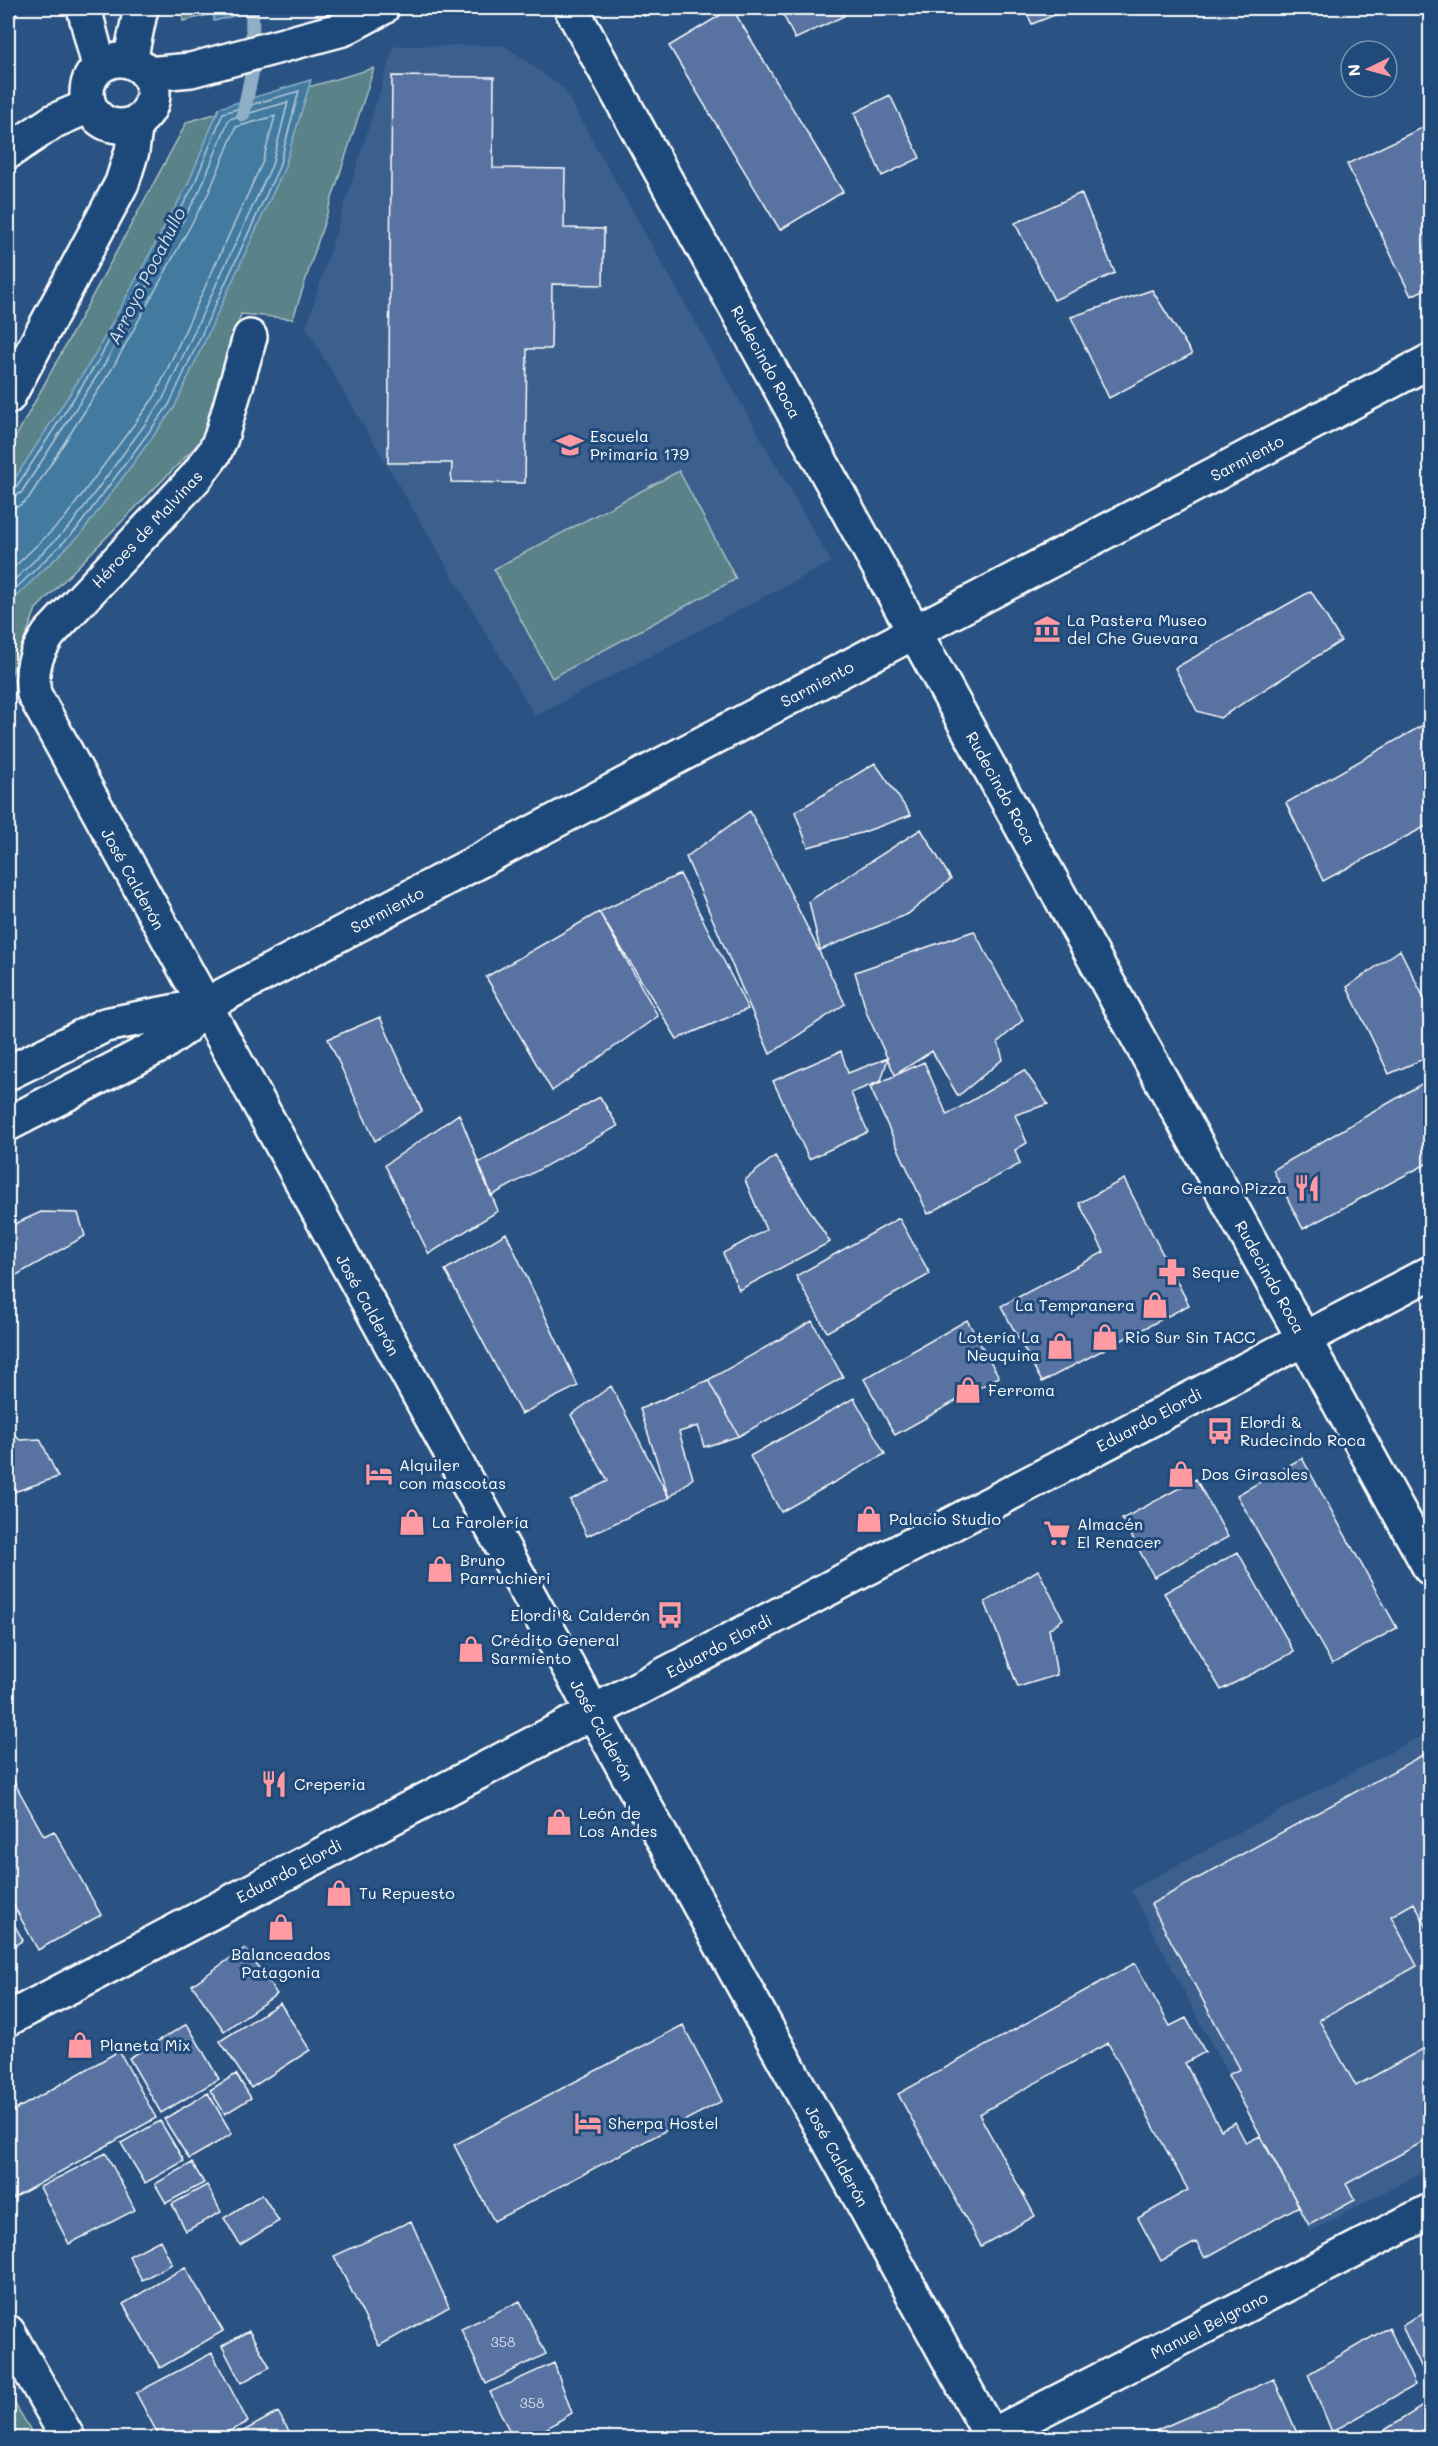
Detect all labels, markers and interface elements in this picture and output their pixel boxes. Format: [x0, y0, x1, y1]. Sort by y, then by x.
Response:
north arrow [1339, 39, 1399, 99]
text: N [1343, 63, 1365, 77]
water label: Arroyo Pocahullo [101, 203, 191, 348]
street label: Rudecindo Roca [727, 302, 806, 422]
place label: Escuela Primaria 179 [590, 425, 689, 464]
school or university icon: Escuela Primaria 179 [555, 430, 585, 460]
street label: Sarmiento [1207, 430, 1287, 486]
street label: Héroes de Malvinas [87, 465, 207, 592]
place label: La Pastera Museo del Che Guevara [1067, 609, 1207, 648]
museum icon: La Pastera Museo del Che Guevara [1032, 614, 1062, 644]
street label: Sarmiento [777, 656, 857, 712]
street label: Rudecindo Roca [962, 728, 1041, 848]
street label: José Calderón [97, 824, 170, 933]
street label: Sarmiento [347, 882, 427, 938]
restaurant icon: Genaro Pizza [1292, 1173, 1322, 1203]
place label: Genaro Pizza [1181, 1177, 1287, 1198]
street label: Rudecindo Roca [1231, 1217, 1310, 1337]
street label: José Calderón [332, 1250, 405, 1359]
pharmacy icon: Seque [1157, 1257, 1187, 1287]
place label: Seque [1192, 1261, 1240, 1282]
shop icon: La Tempranera [1140, 1290, 1170, 1320]
place label: La Tempranera [1015, 1294, 1135, 1315]
shop icon: Rio Sur Sin TACC [1090, 1322, 1120, 1352]
place label: Lotería La Neuquina [959, 1326, 1040, 1365]
place label: Rio Sur Sin TACC [1125, 1326, 1255, 1347]
shop icon: Lotería La Neuquina [1045, 1331, 1075, 1361]
shop icon: Ferroma [953, 1375, 983, 1405]
place label: Ferroma [988, 1379, 1055, 1400]
street label: Eduardo Elordi [1092, 1383, 1205, 1456]
place label: Elordi & Rudecindo Roca [1240, 1411, 1366, 1450]
bus stop icon: Elordi & Rudecindo Roca [1205, 1416, 1235, 1446]
place label: Alquiler con mascotas [399, 1454, 506, 1493]
hotel icon: Alquiler con mascotas [364, 1459, 394, 1489]
shop icon: Dos Girasoles [1166, 1459, 1196, 1489]
place label: Dos Girasoles [1201, 1463, 1308, 1484]
shop icon: Palacio Studio [854, 1504, 884, 1534]
shop icon: La Farolería [397, 1507, 427, 1537]
place label: Palacio Studio [889, 1508, 1001, 1529]
place label: La Farolería [432, 1511, 529, 1532]
place label: Almacén El Renacer [1077, 1513, 1162, 1552]
supermarket icon: Almacén El Renacer [1042, 1518, 1072, 1548]
place label: Bruno Parruchieri [460, 1549, 551, 1588]
shop icon: Bruno Parruchieri [425, 1554, 455, 1584]
bus stop icon: Elordi & Calderón [655, 1600, 685, 1630]
place label: Elordi & Calderón [511, 1604, 650, 1625]
street label: Eduardo Elordi [662, 1609, 775, 1682]
place label: Crédito General Sarmiento [491, 1629, 620, 1668]
shop icon: Crédito General Sarmiento [456, 1634, 486, 1664]
street label: José Calderón [566, 1675, 639, 1784]
restaurant icon: Creperia [259, 1769, 289, 1799]
place label: Creperia [294, 1773, 366, 1794]
place label: León de Los Andes [579, 1802, 658, 1841]
shop icon: León de Los Andes [544, 1807, 574, 1837]
street label: Eduardo Elordi [232, 1834, 345, 1907]
shop icon: Tu Repuesto [324, 1878, 354, 1908]
place label: Tu Repuesto [359, 1882, 455, 1903]
shop icon: Balanceados Patagonia [266, 1912, 296, 1942]
place label: Balanceados Patagonia [231, 1943, 331, 1982]
shop icon: Planeta Mix [65, 2030, 95, 2060]
place label: Planeta Mix [100, 2034, 190, 2055]
street label: José Calderón [801, 2101, 874, 2210]
hotel icon: Sherpa Hostel [573, 2108, 603, 2138]
place label: Sherpa Hostel [608, 2112, 719, 2133]
street label: Manuel Belgrano [1147, 2286, 1271, 2363]
house number: 358 [491, 2332, 515, 2351]
house number: 358 [520, 2393, 544, 2412]

